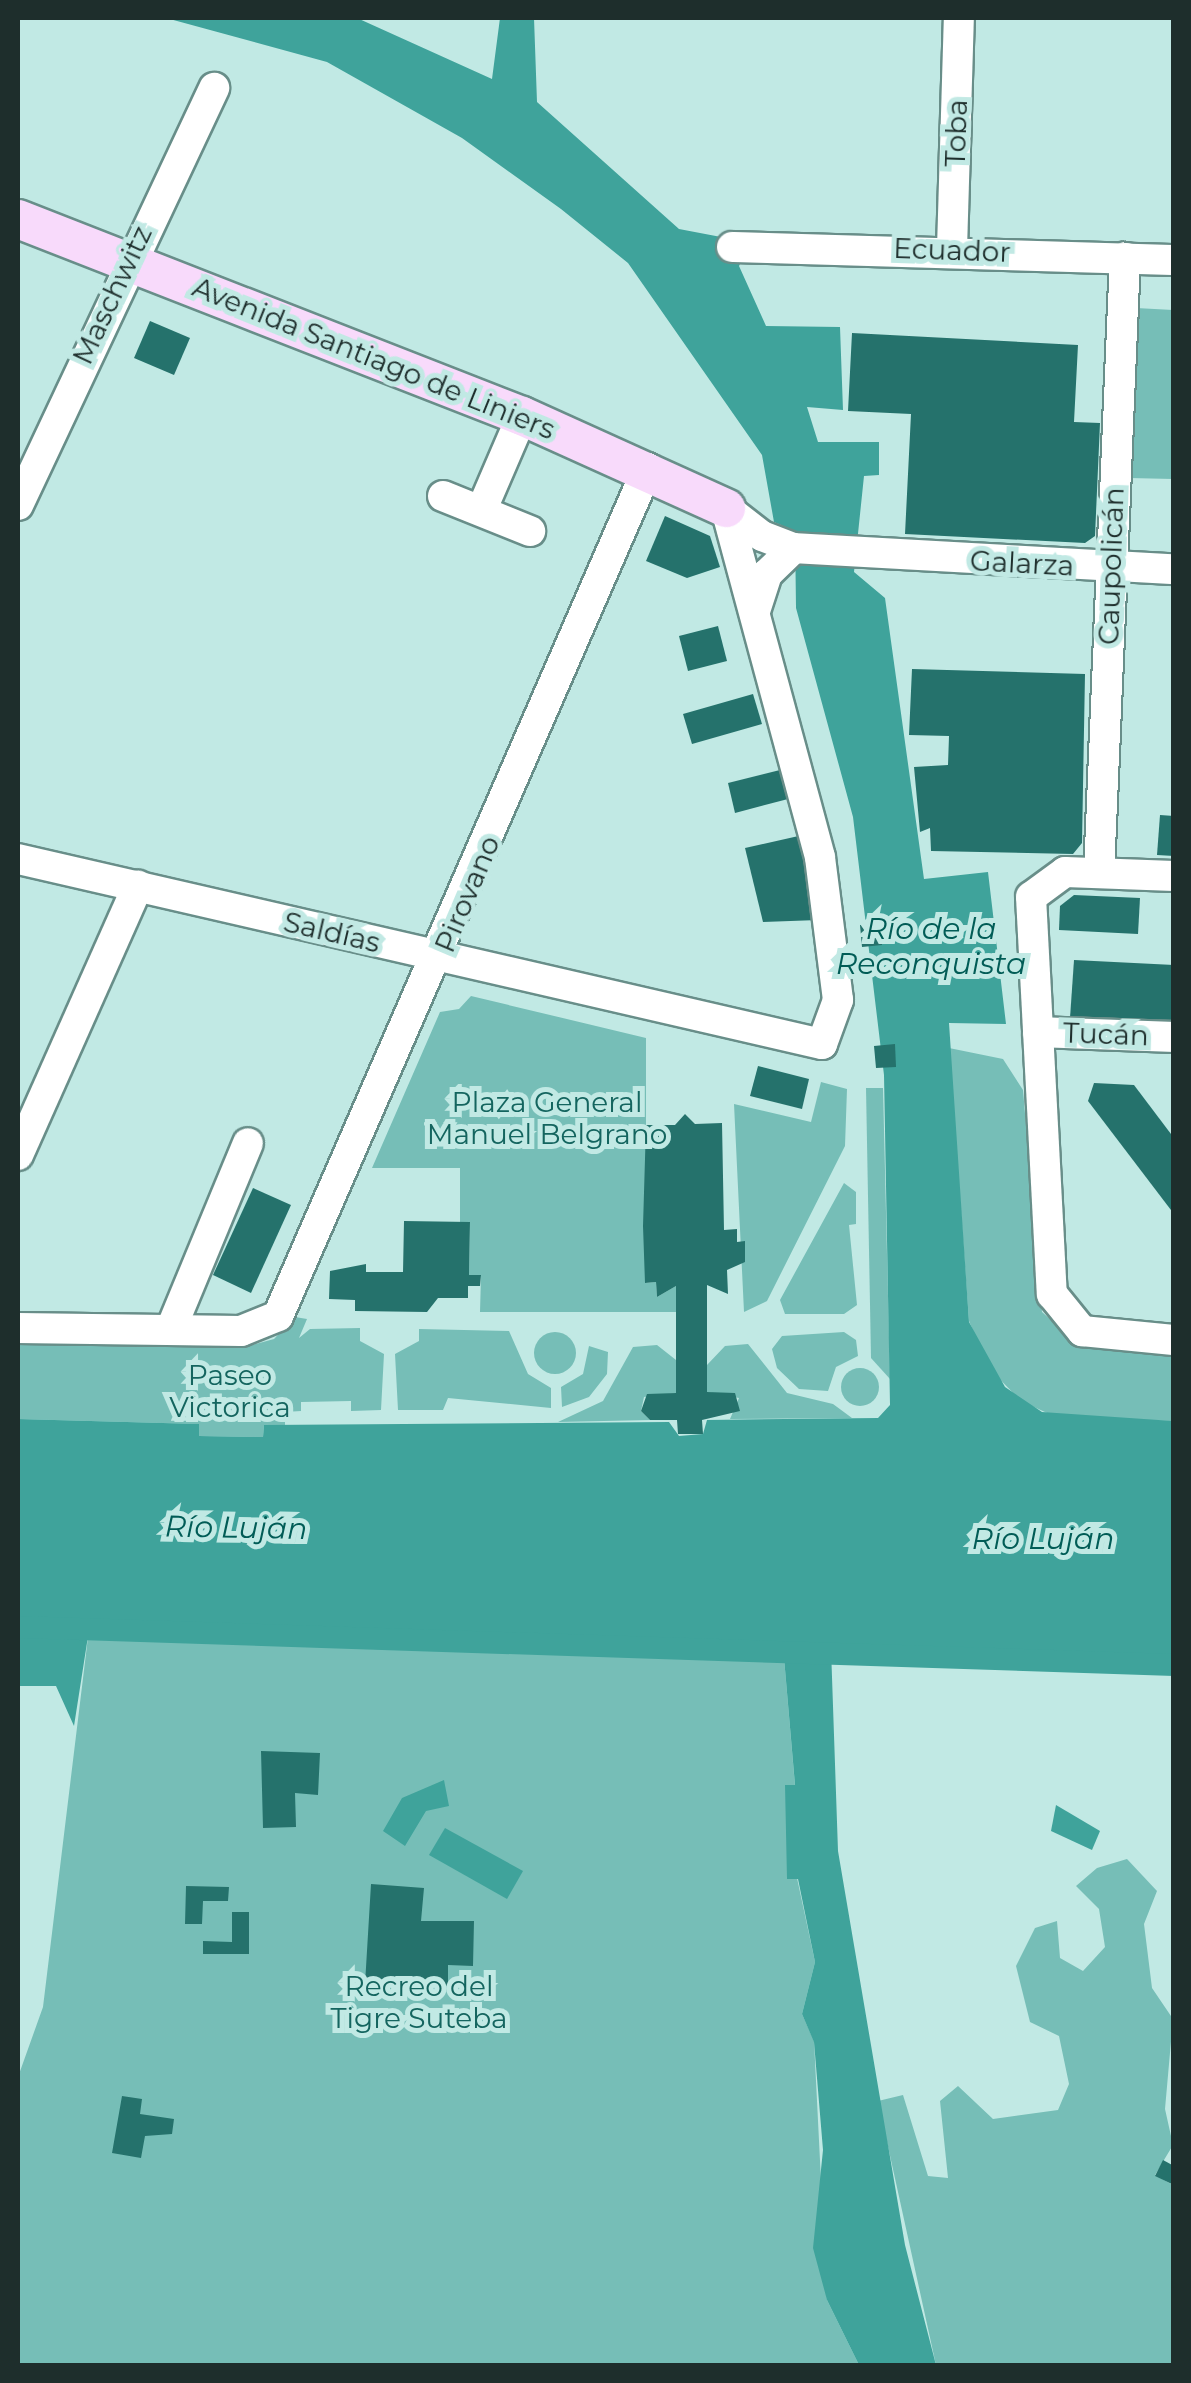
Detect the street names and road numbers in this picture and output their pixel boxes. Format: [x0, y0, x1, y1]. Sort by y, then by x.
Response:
street label: Toba [938, 99, 974, 167]
street label: Maschwitz [65, 221, 159, 369]
street label: Ecuador [893, 231, 1011, 269]
street label: Avenida Santiago de Liniers [188, 270, 560, 446]
street label: Caupolicán [1091, 487, 1131, 645]
street label: Galarza [969, 543, 1075, 583]
street label: Pirovano [427, 831, 507, 957]
street label: Saldías [280, 905, 384, 959]
street label: Tucán [1063, 1016, 1149, 1052]

